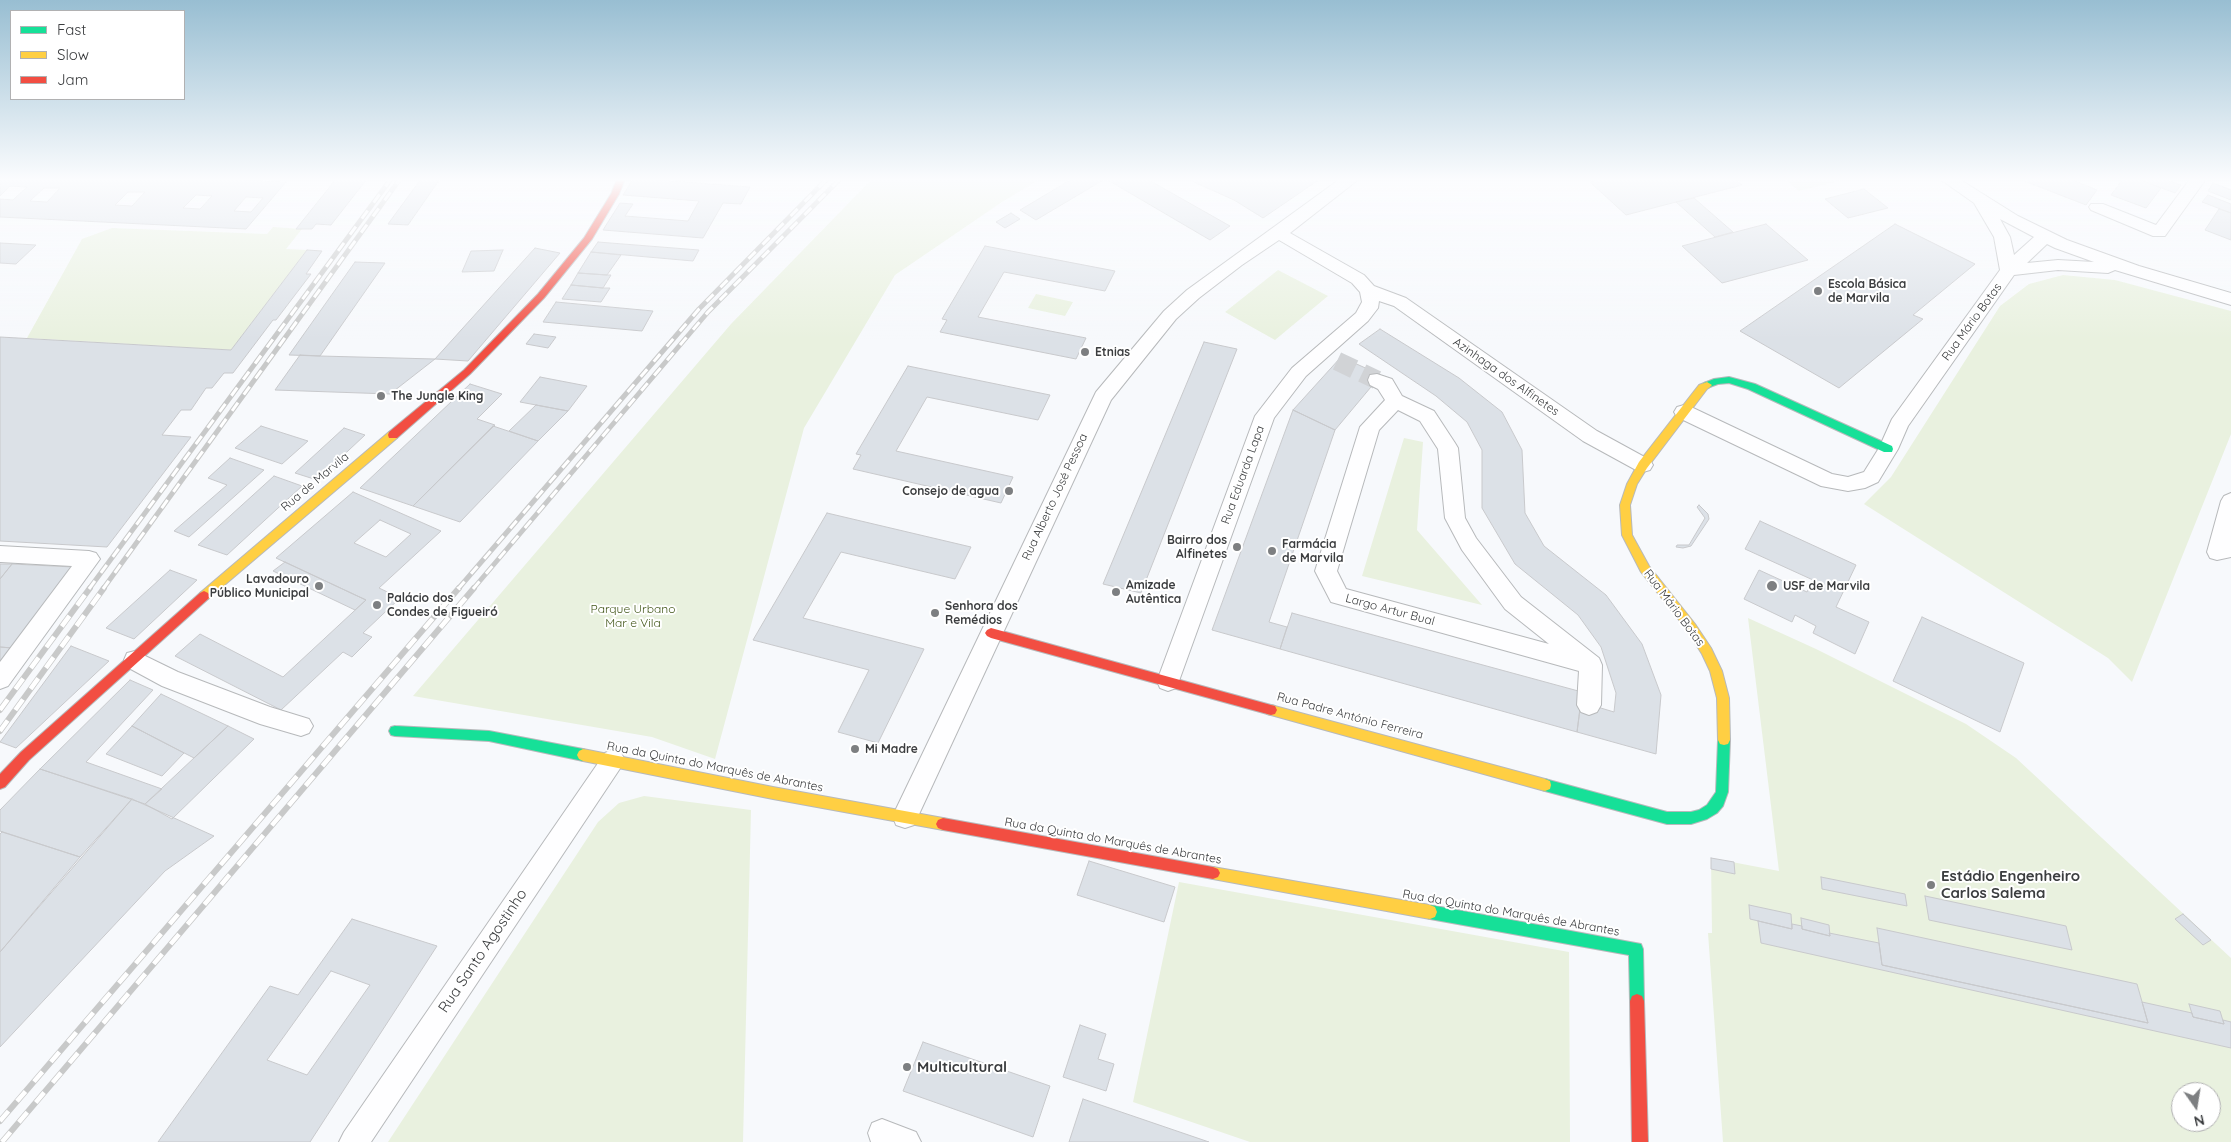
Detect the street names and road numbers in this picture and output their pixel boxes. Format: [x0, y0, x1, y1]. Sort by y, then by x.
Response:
street label: Rua Mário Botas [1939, 280, 2005, 364]
street label: Azinhaga dos Alfinetes [1450, 335, 1562, 419]
street label: Rua Eduarda Lapa [1218, 424, 1268, 526]
street label: Rua Alberto José Pessoa [1019, 431, 1091, 563]
street label: Rua de Marvila [278, 449, 352, 515]
street label: Rua Mário Botas [1641, 567, 1707, 649]
street label: Largo Artur Bual [1344, 591, 1436, 629]
street label: Rua Padre António Ferreira [1275, 690, 1425, 742]
street label: Rua da Quinta do Marquês de Abrantes [606, 739, 824, 795]
street label: Rua da Quinta do Marquês de Abrantes [1003, 815, 1223, 867]
street label: Rua Santo Agostinho [435, 886, 531, 1016]
street label: Rua da Quinta do Marquês de Abrantes [1401, 887, 1621, 939]

